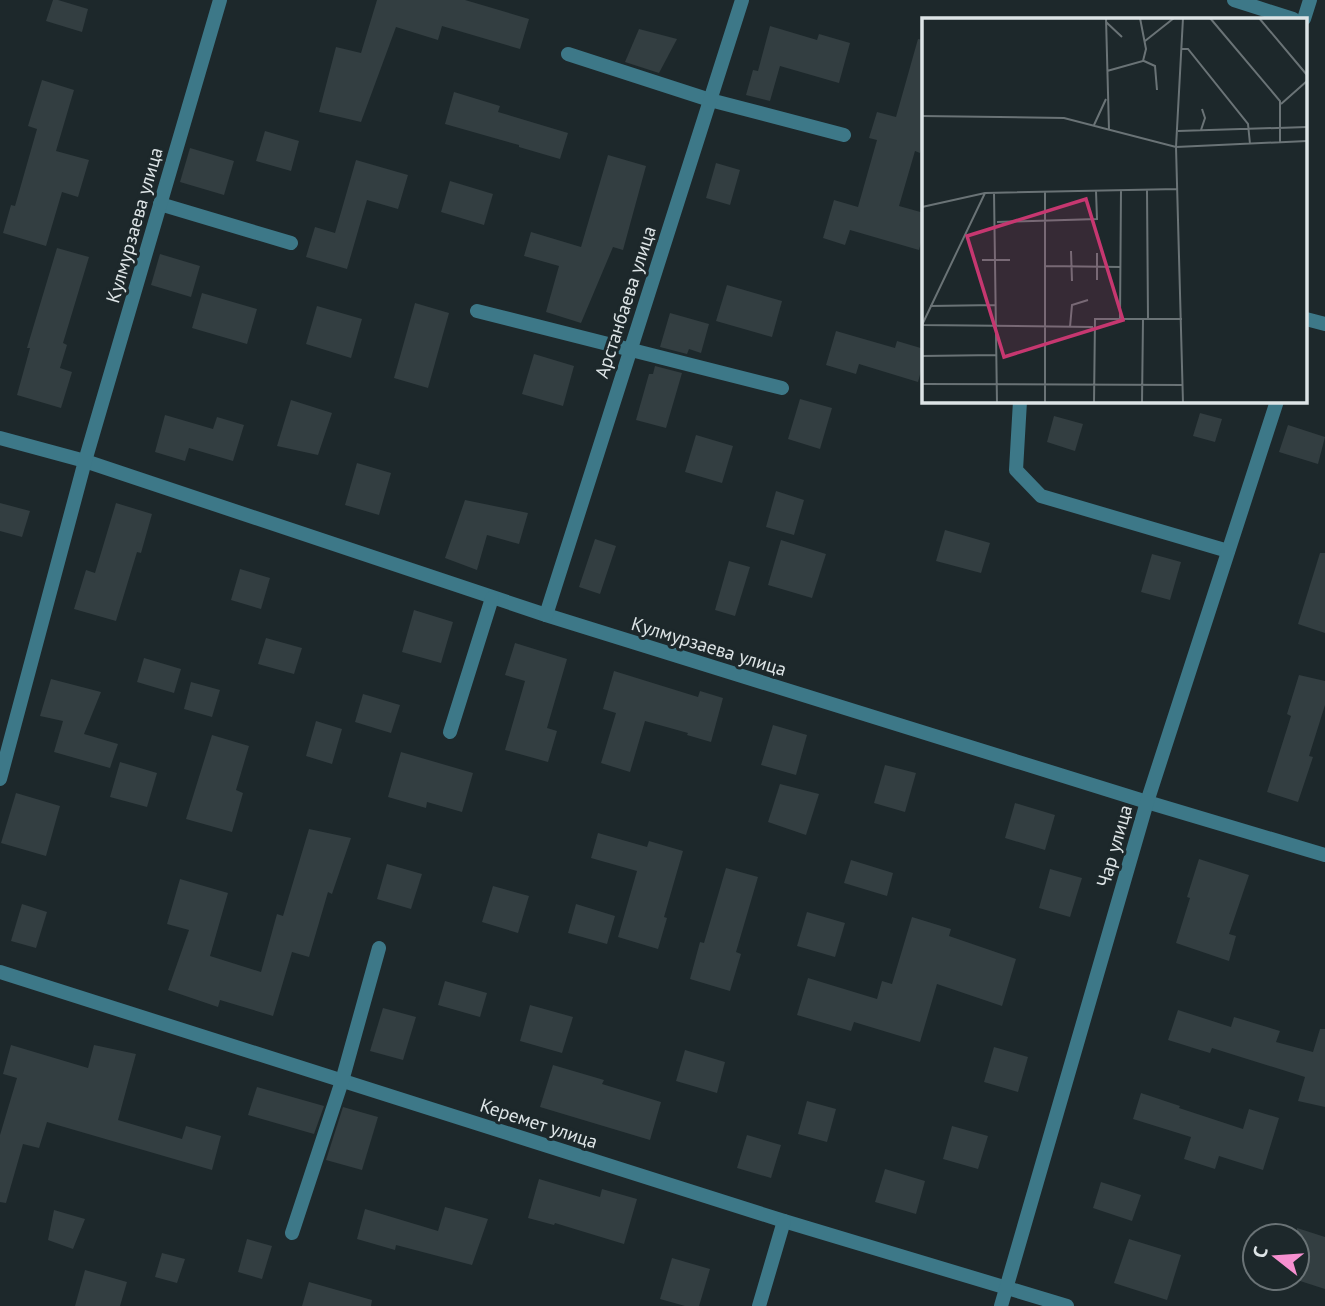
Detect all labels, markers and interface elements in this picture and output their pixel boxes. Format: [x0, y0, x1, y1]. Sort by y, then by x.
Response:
inset map [922, 18, 1308, 402]
street label: Кулмурзаева улица [100, 144, 168, 306]
street label: Арстанбаева улица [589, 223, 661, 381]
street label: Кулмурзаева улица [629, 611, 789, 681]
street label: Чар улица [1091, 802, 1137, 890]
street label: Керемет улица [477, 1093, 601, 1153]
north arrow [1241, 1222, 1311, 1292]
text: С [1247, 1243, 1273, 1261]

